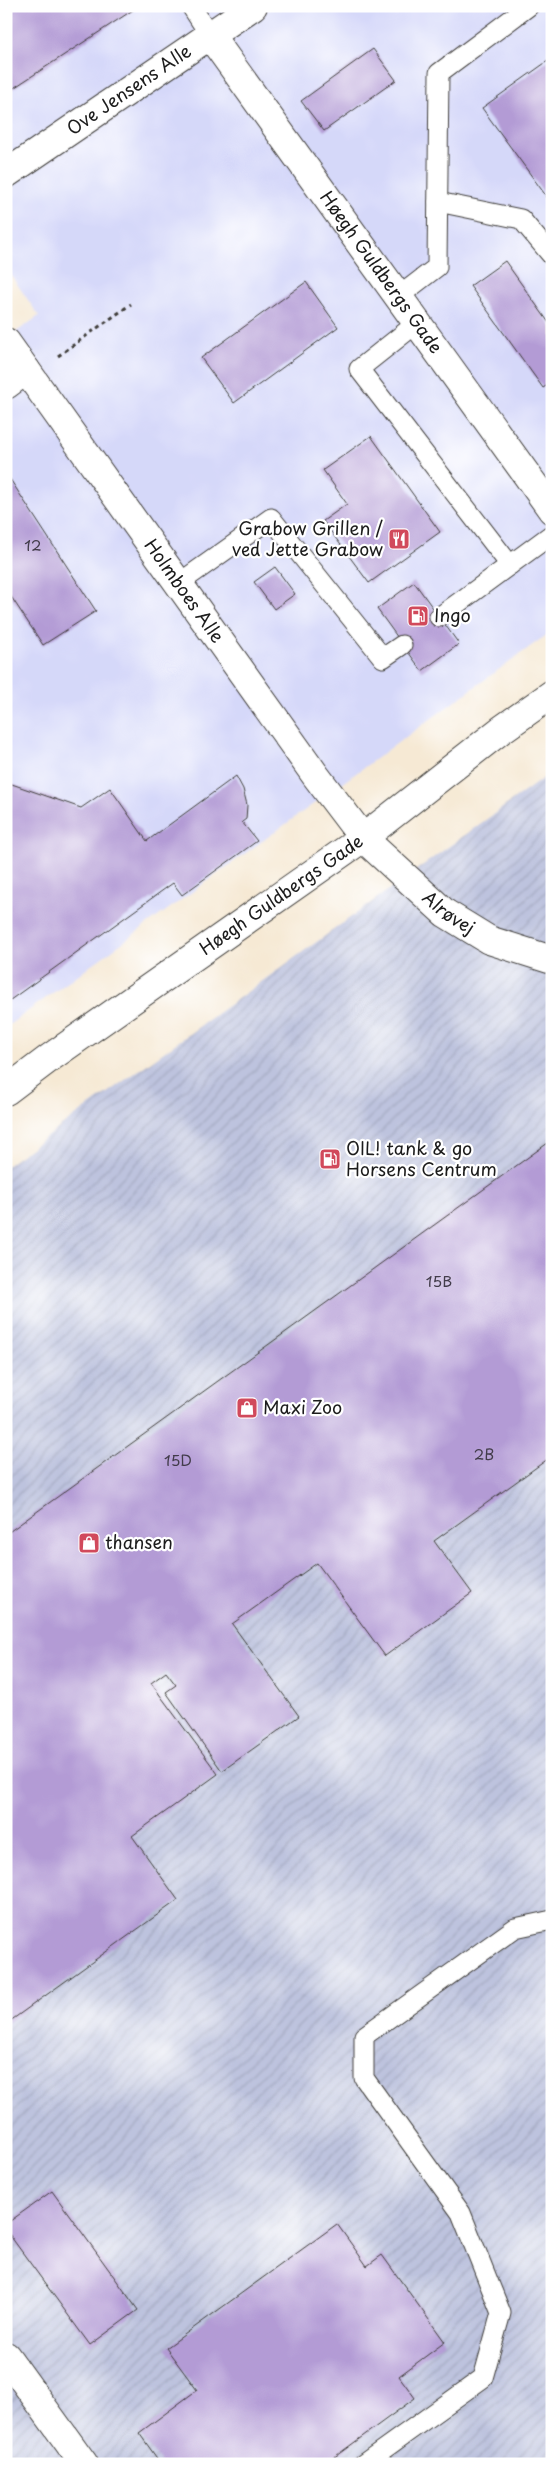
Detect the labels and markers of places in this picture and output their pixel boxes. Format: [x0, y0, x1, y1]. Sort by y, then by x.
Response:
place label: Grabow Grillen / ved Jette Grabow [232, 514, 384, 562]
restaurant icon: Grabow Grillen / ved Jette Grabow [387, 527, 411, 551]
place label: Ingo [434, 601, 471, 628]
fuel station icon: Ingo [406, 604, 430, 628]
place label: OIL! tank & go Horsens Centrum [346, 1134, 497, 1182]
fuel station icon: OIL! tank & go Horsens Centrum [318, 1147, 342, 1171]
place label: Maxi Zoo [263, 1393, 342, 1420]
shop icon: Maxi Zoo [235, 1396, 259, 1420]
place label: thansen [105, 1528, 173, 1555]
shop icon: thansen [77, 1531, 101, 1555]

